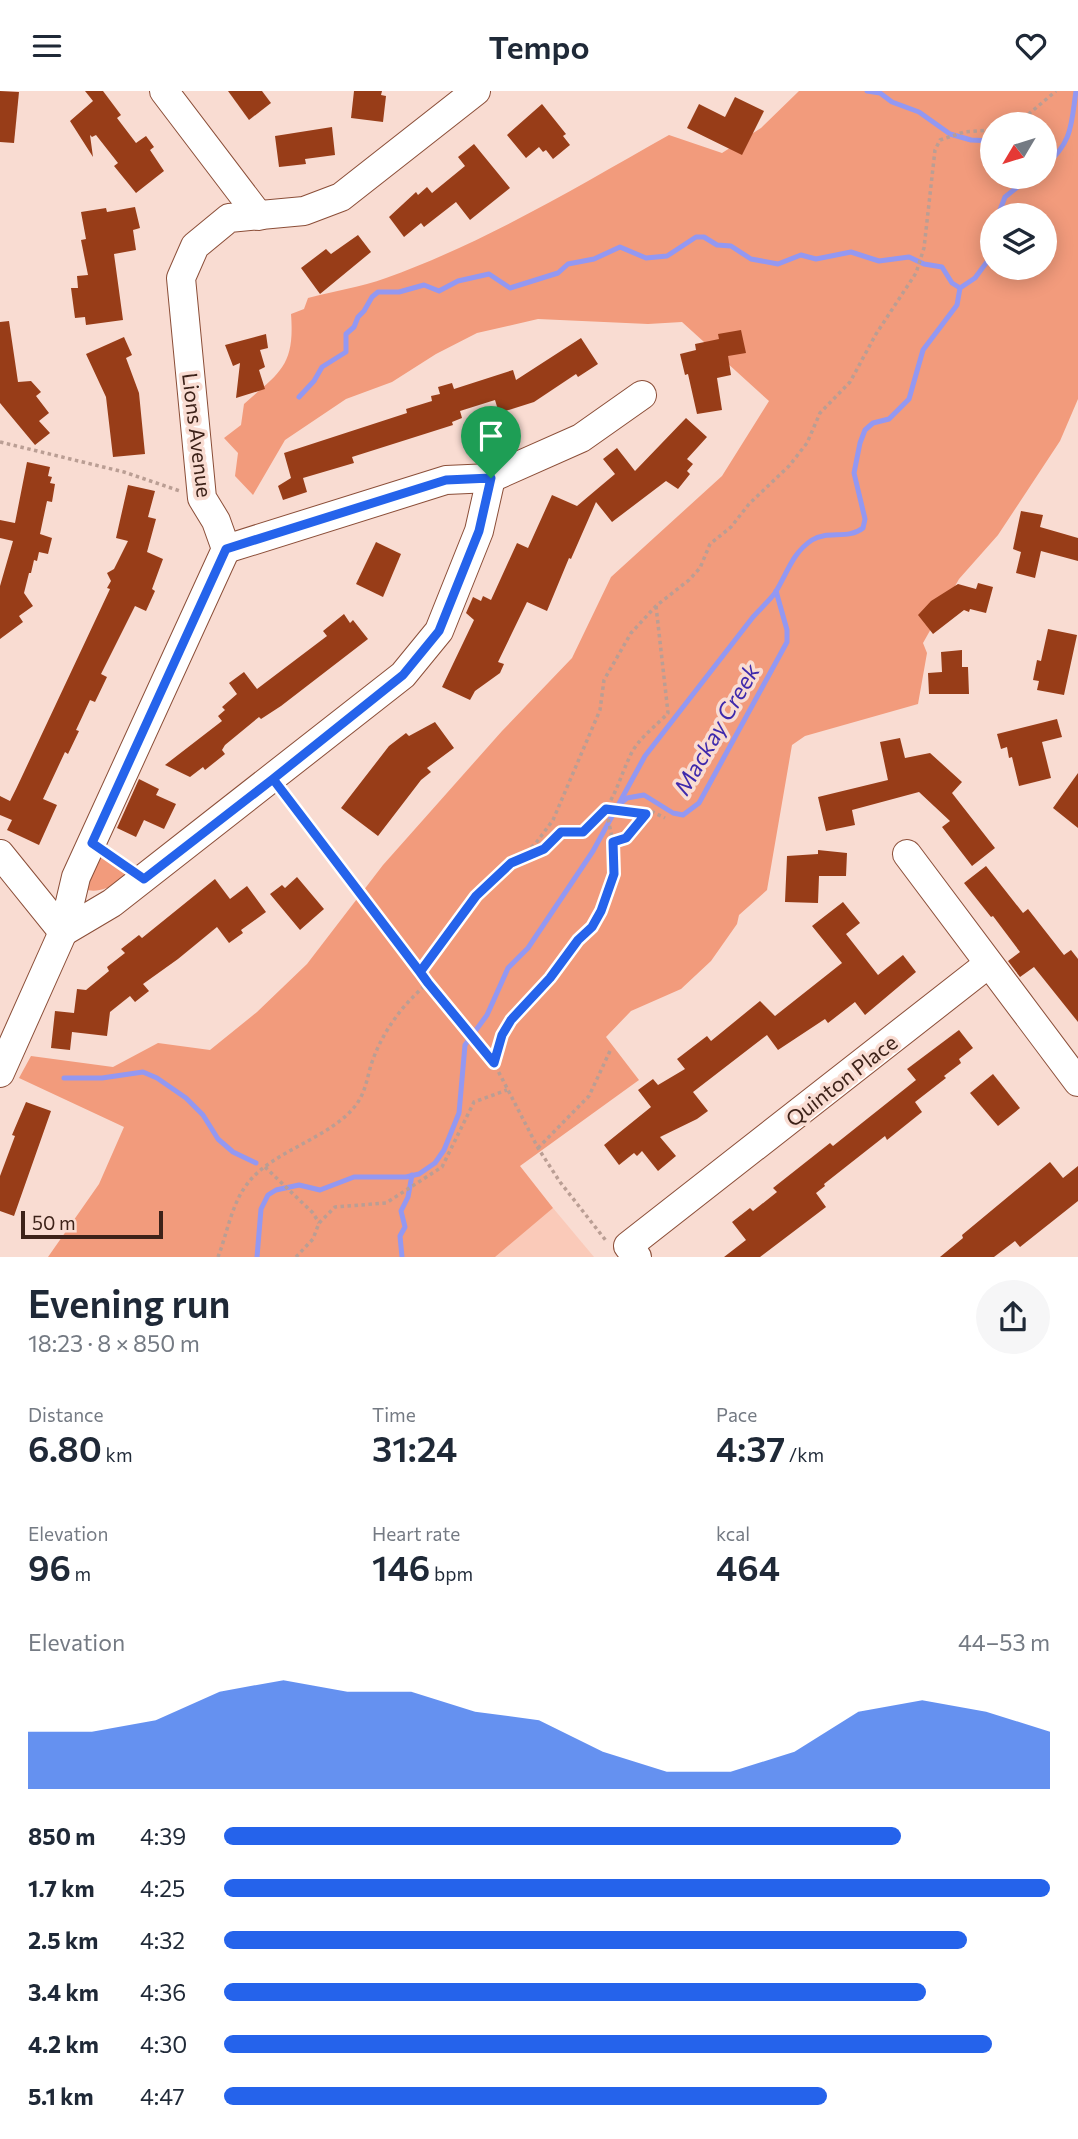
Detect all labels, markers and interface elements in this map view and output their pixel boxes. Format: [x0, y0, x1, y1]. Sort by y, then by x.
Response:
text: Tempo [488, 26, 590, 66]
icon: menu [28, 27, 66, 65]
icon: heart [1012, 27, 1050, 65]
north arrow [980, 112, 1057, 189]
map controls [980, 112, 1057, 280]
button: layers [980, 203, 1057, 280]
street label: Lions Avenue [178, 371, 218, 499]
pin [461, 406, 521, 478]
icon: arrive [472, 417, 510, 455]
water label: Mackay Creek [667, 658, 765, 800]
street label: Quinton Place [780, 1029, 902, 1131]
scale bar [21, 1208, 163, 1240]
text: 50 m [32, 1211, 76, 1234]
text: Evening run [28, 1279, 231, 1326]
button: share [976, 1280, 1050, 1354]
text: 18:23 · 8 × 850 m [28, 1329, 200, 1357]
text: Distance [28, 1403, 104, 1426]
text: Time [372, 1403, 416, 1426]
text: Pace [716, 1403, 757, 1426]
text: 6.80 [28, 1426, 102, 1469]
text: 31:24 [372, 1426, 457, 1469]
text: 4:37 [716, 1426, 785, 1469]
text: km [102, 1443, 133, 1466]
text: /km [785, 1443, 824, 1466]
text: Elevation [28, 1522, 108, 1545]
text: Heart rate [372, 1522, 460, 1545]
text: kcal [716, 1522, 750, 1545]
text: 96 [28, 1545, 71, 1588]
text: 146 [372, 1545, 430, 1588]
text: 464 [716, 1545, 780, 1588]
text: m [71, 1562, 91, 1585]
text: bpm [430, 1562, 473, 1585]
text: Elevation [28, 1628, 125, 1656]
text: 44–53 m [958, 1628, 1050, 1656]
text: 850 m [28, 1822, 95, 1850]
text: 4:39 [140, 1822, 186, 1850]
text: 1.7 km [28, 1874, 95, 1902]
text: 4:25 [140, 1874, 185, 1902]
text: 2.5 km [28, 1926, 98, 1954]
text: 4:32 [140, 1926, 185, 1954]
text: 3.4 km [28, 1978, 99, 2006]
text: 4:36 [140, 1978, 186, 2006]
text: 4.2 km [28, 2030, 99, 2058]
text: 4:30 [140, 2030, 187, 2058]
text: 5.1 km [28, 2082, 94, 2110]
text: 4:47 [140, 2082, 185, 2110]

